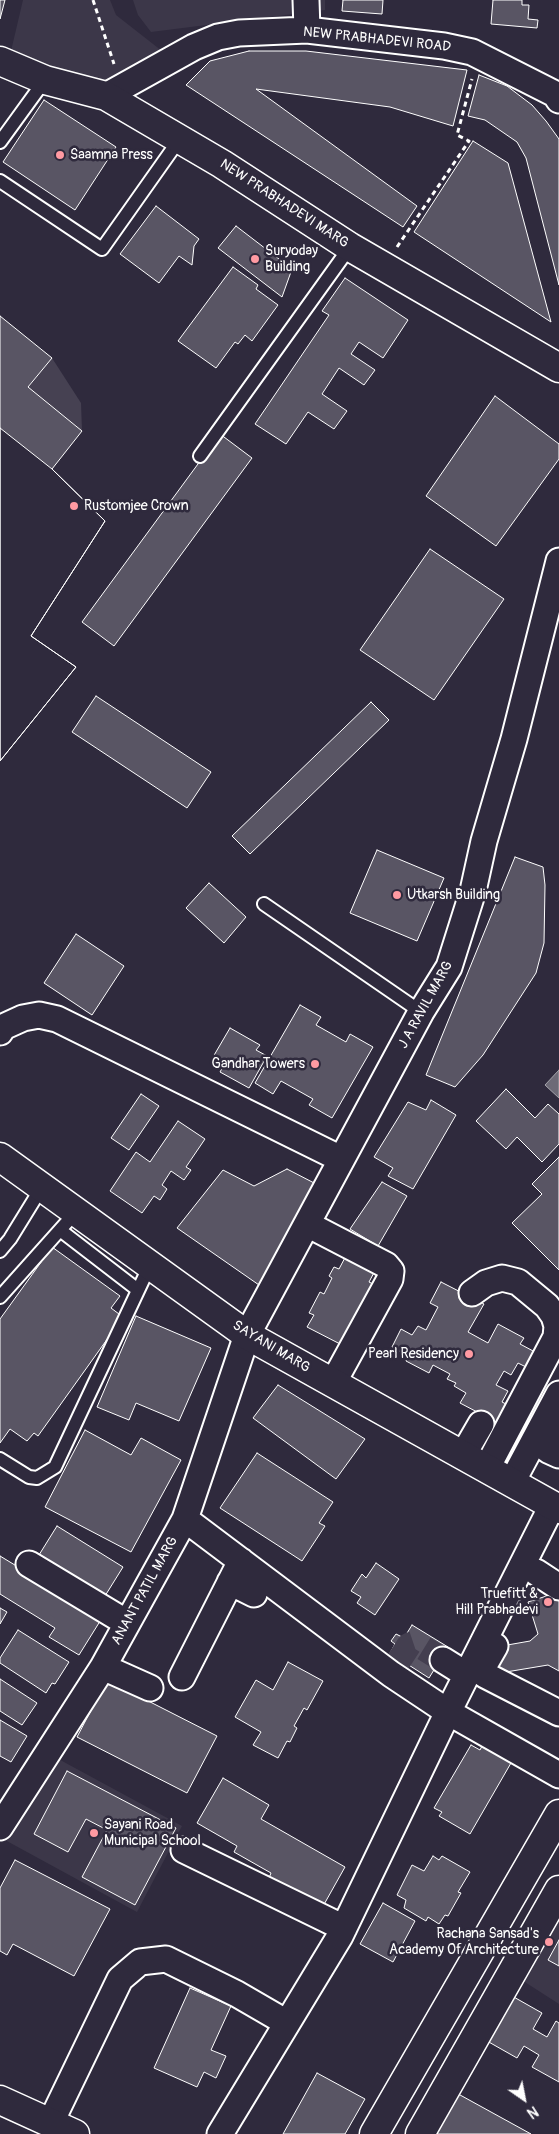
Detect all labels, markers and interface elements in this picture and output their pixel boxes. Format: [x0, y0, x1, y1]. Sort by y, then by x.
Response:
street label: NEW PRABHADEVI ROAD [302, 24, 452, 56]
place label: Saamna Press [70, 147, 153, 163]
marker: Saamna Press [54, 149, 66, 161]
street label: NEW PRABHADEVI MARG [216, 156, 352, 252]
place label: Suryoday Building [265, 243, 318, 276]
marker: Suryoday Building [249, 253, 261, 265]
place label: Rustomjee Crown [84, 498, 189, 514]
marker: Rustomjee Crown [68, 500, 80, 512]
place label: Utkarsh Building [407, 887, 500, 903]
marker: Utkarsh Building [391, 889, 403, 901]
street label: J A RAVIL MARG [395, 958, 457, 1052]
place label: Gandhar Towers [212, 1056, 305, 1072]
marker: Gandhar Towers [309, 1058, 321, 1070]
street label: SAYANI MARG [229, 1317, 313, 1377]
place label: Pearl Residency [368, 1346, 459, 1362]
marker: Pearl Residency [463, 1348, 475, 1360]
street label: ANANT PATIL MARG [108, 1534, 182, 1648]
place label: Truefitt & Hill Prabhadevi [455, 1586, 538, 1618]
marker: Truefitt & Hill Prabhadevi [542, 1596, 554, 1608]
place label: Sayani Road Municipal School [104, 1817, 201, 1850]
marker: Sayani Road Municipal School [88, 1827, 100, 1839]
place label: Rachana Sansad's Academy Of Architecture [389, 1926, 539, 1958]
marker: Rachana Sansad's Academy Of Architecture [543, 1936, 555, 1948]
north arrow [499, 2074, 549, 2124]
text: N [524, 2102, 541, 2122]

